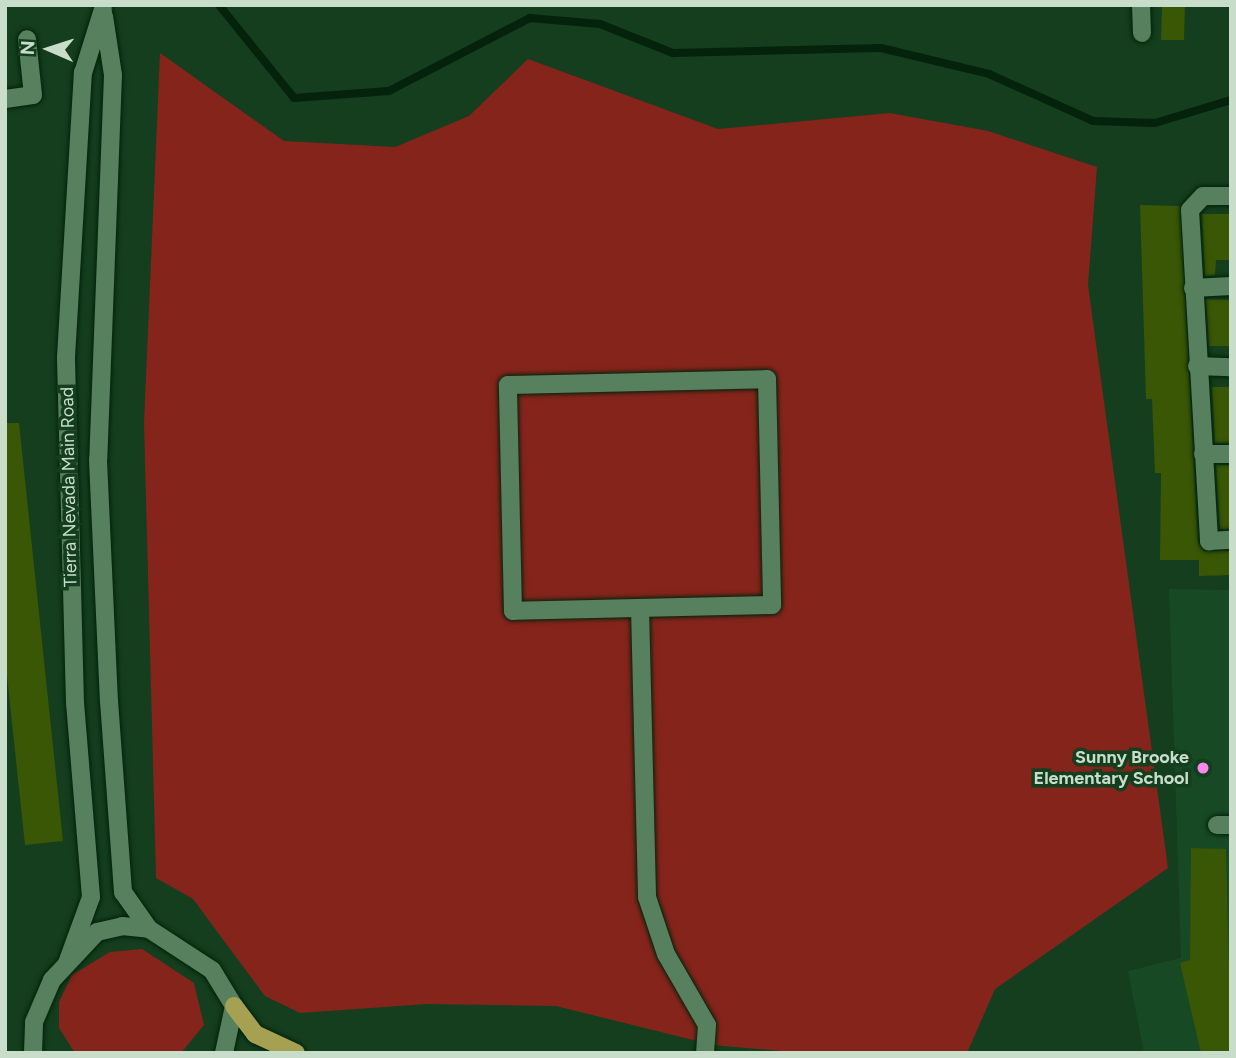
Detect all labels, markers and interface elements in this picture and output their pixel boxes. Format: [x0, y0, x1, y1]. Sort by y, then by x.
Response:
north arrow [14, 14, 84, 84]
text: N [16, 40, 39, 56]
street label: Tierra Nevada Main Road [56, 387, 82, 587]
place label: Sunny Brooke Elementary School [1034, 747, 1189, 790]
marker: Sunny Brooke Elementary School [1195, 760, 1211, 776]

